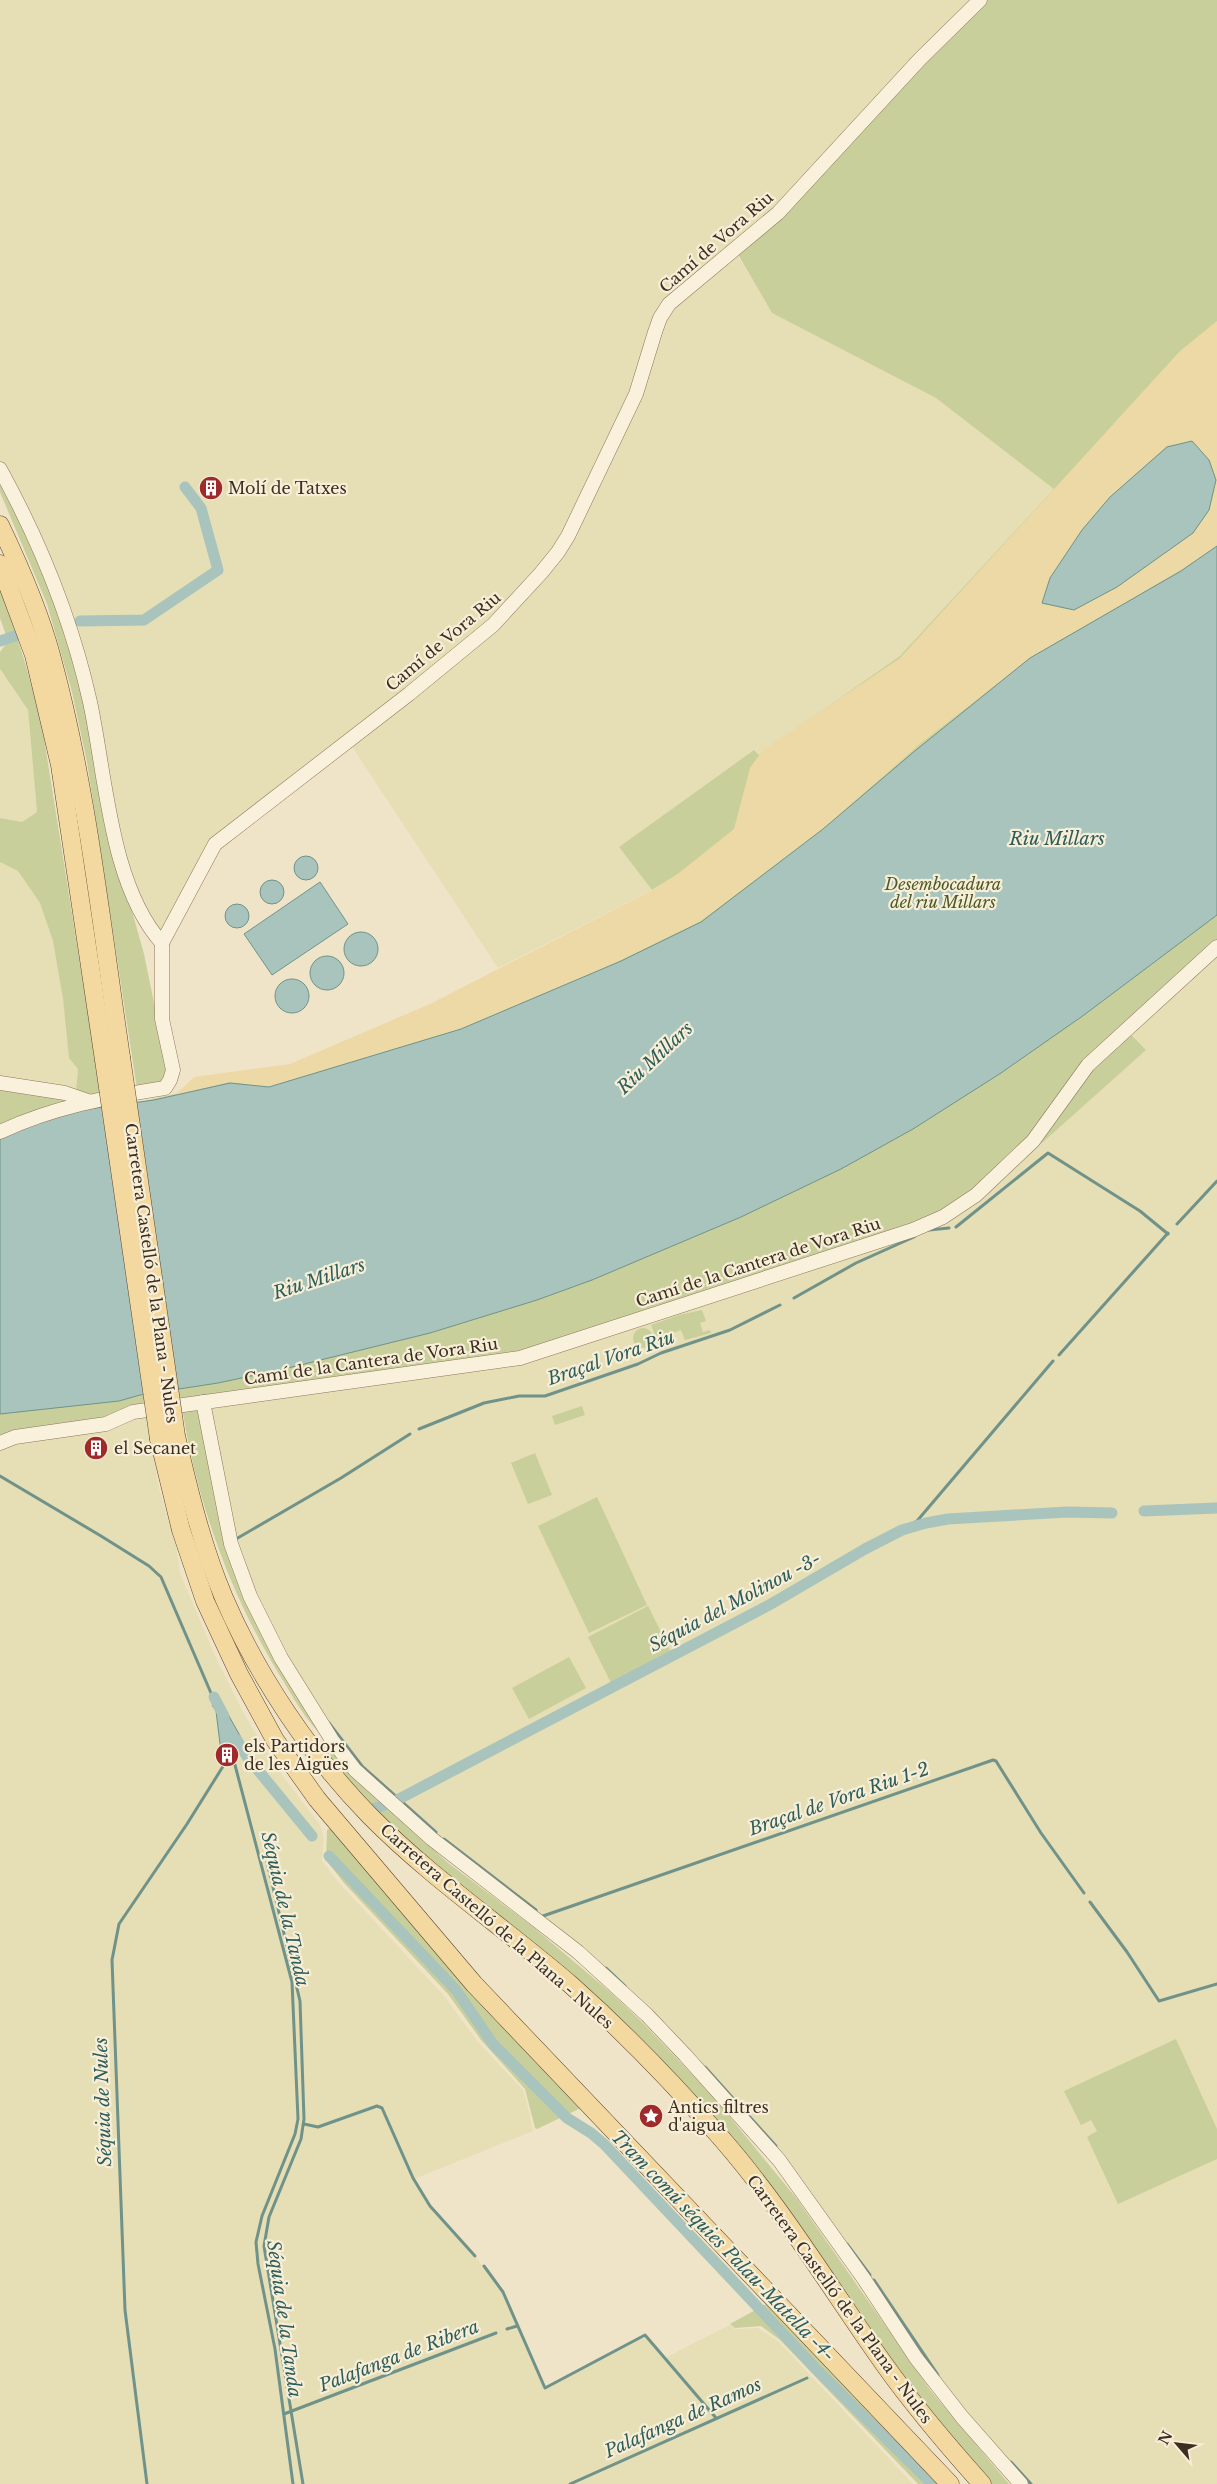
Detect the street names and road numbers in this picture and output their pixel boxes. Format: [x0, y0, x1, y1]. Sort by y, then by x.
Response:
street label: Camí de Vora Riu [655, 187, 777, 297]
street label: Camí de Vora Riu [381, 587, 505, 695]
street label: Carretera Castelló de la Plana - Nules [121, 1122, 183, 1424]
street label: Camí de la Cantera de Vora Riu [633, 1213, 883, 1311]
street label: Camí de la Cantera de Vora Riu [243, 1333, 499, 1389]
street label: Carretera Castelló de la Plana - Nules [376, 1819, 618, 2033]
street label: Carretera Castelló de la Plana - Nules [743, 2171, 937, 2427]

